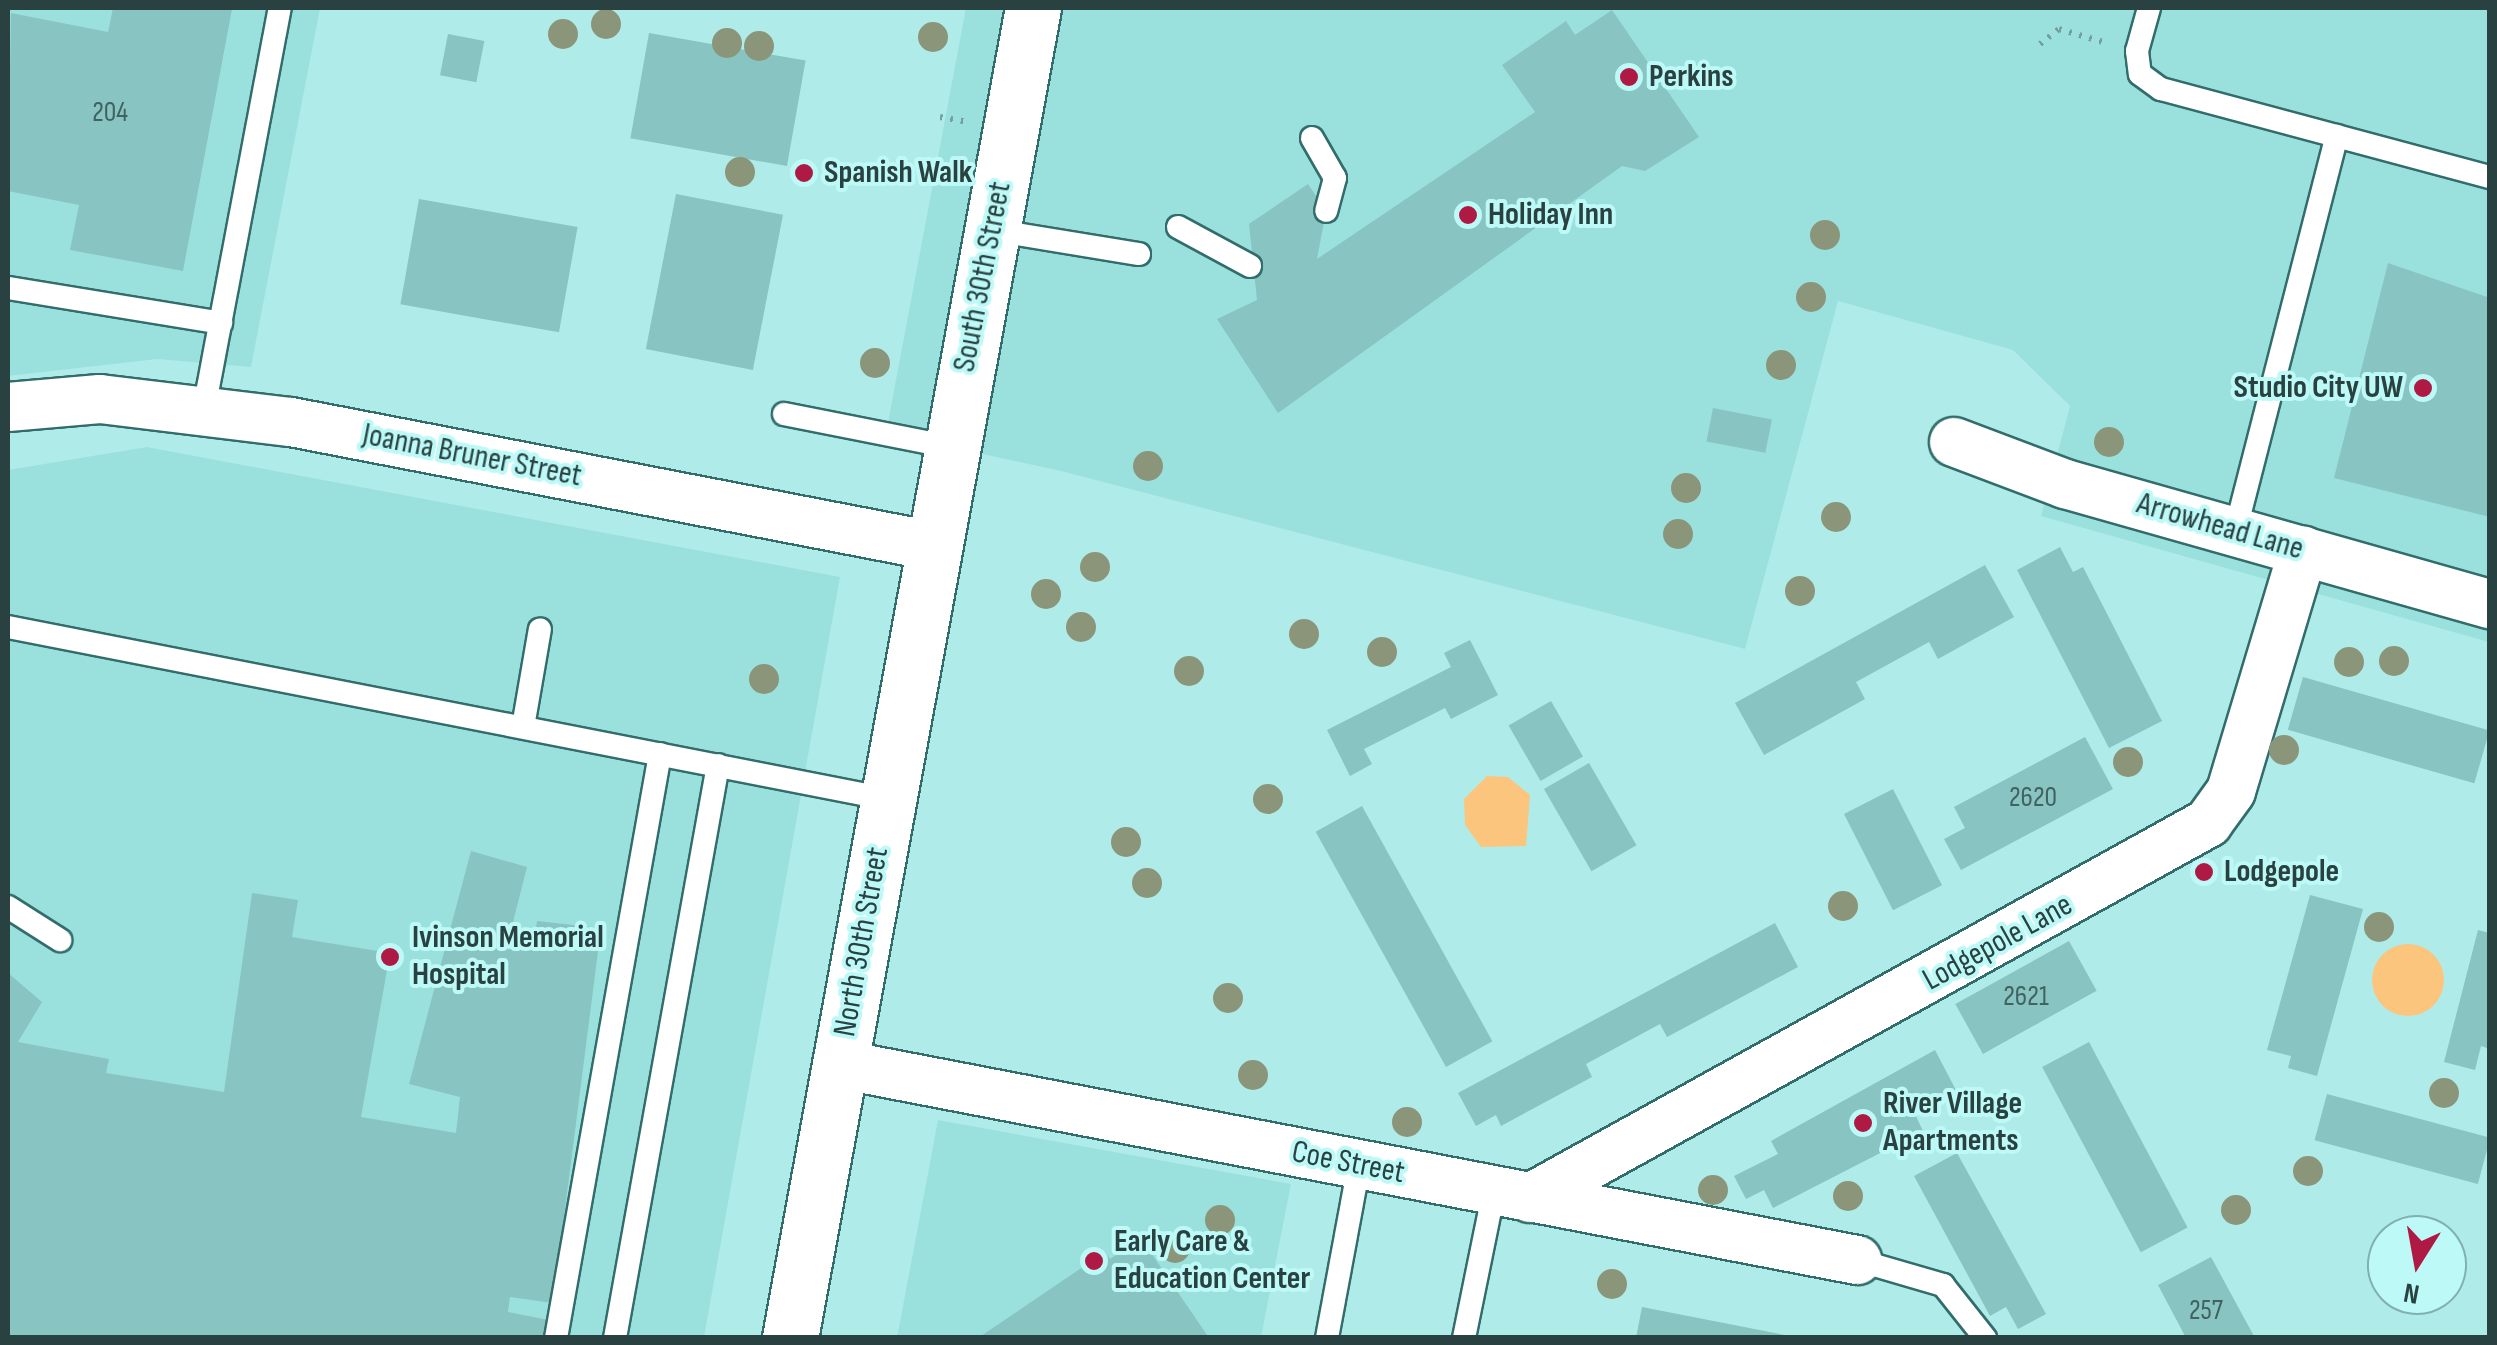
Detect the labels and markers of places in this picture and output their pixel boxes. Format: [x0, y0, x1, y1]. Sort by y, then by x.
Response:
place label: Perkins [1649, 58, 1734, 96]
marker: Perkins [1618, 66, 1640, 88]
place label: Spanish Walk [824, 154, 972, 192]
marker: Spanish Walk [793, 162, 815, 184]
place label: Holiday Inn [1488, 196, 1613, 234]
marker: Holiday Inn [1457, 204, 1479, 226]
place label: Studio City UW [2234, 369, 2403, 407]
marker: Studio City UW [2412, 377, 2434, 399]
place label: Lodgepole [2224, 853, 2339, 891]
marker: Lodgepole [2193, 861, 2215, 883]
place label: Ivinson Memorial Hospital [412, 920, 604, 995]
marker: Ivinson Memorial Hospital [377, 944, 403, 970]
place label: River Village Apartments [1883, 1086, 2022, 1161]
marker: River Village Apartments [1852, 1112, 1874, 1134]
place label: Early Care & Education Center [1114, 1224, 1310, 1299]
marker: Early Care & Education Center [1083, 1250, 1105, 1272]

